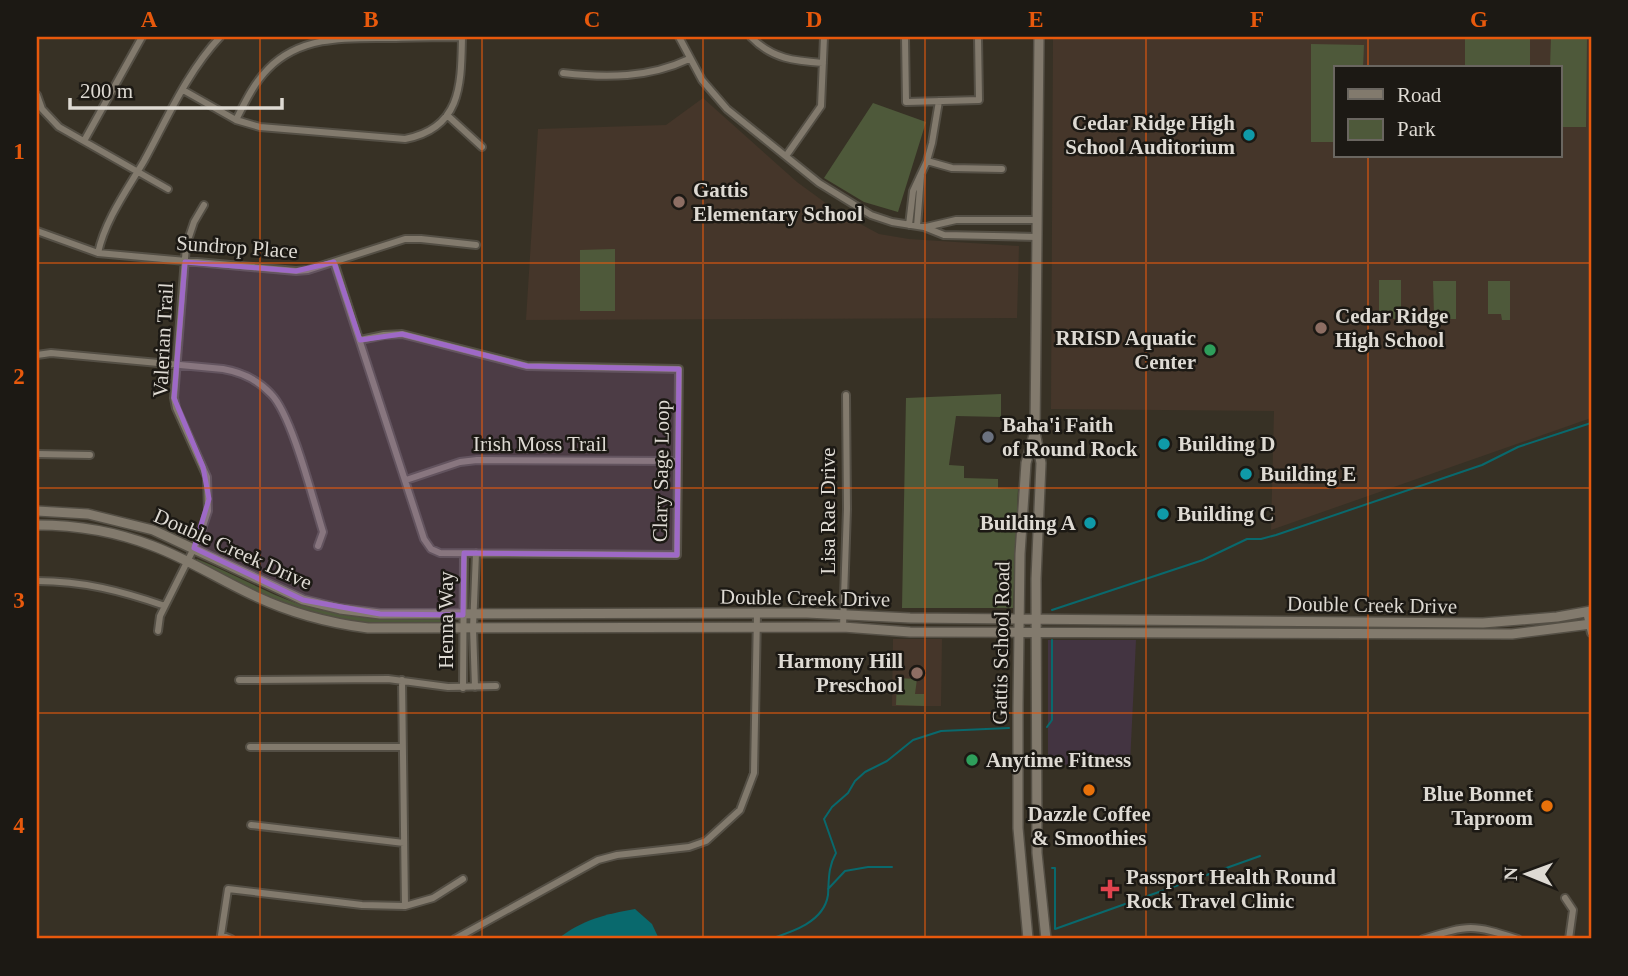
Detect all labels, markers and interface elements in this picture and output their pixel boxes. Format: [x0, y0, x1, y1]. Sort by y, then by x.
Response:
text: A [141, 7, 158, 32]
text: B [363, 7, 379, 32]
text: C [584, 7, 600, 32]
text: D [806, 7, 822, 32]
text: E [1028, 7, 1044, 32]
text: F [1250, 7, 1264, 32]
text: G [1470, 7, 1488, 32]
scale bar [70, 66, 282, 110]
legend [1334, 66, 1562, 158]
text: 200 m [80, 79, 133, 103]
text: Road [1397, 83, 1442, 107]
place label: Cedar Ridge High School Auditorium [1065, 111, 1235, 159]
text: Park [1397, 117, 1436, 141]
marker: Cedar Ridge High School Auditorium [1241, 127, 1257, 143]
text: 1 [13, 139, 25, 164]
place label: Gattis Elementary School [693, 178, 863, 226]
marker: Gattis Elementary School [671, 194, 687, 210]
street label: Sundrop Place [175, 231, 299, 263]
street label: Valerian Trail [148, 282, 178, 398]
place label: Cedar Ridge High School [1335, 304, 1448, 352]
marker: Cedar Ridge High School [1313, 320, 1329, 336]
place label: RRISD Aquatic Center [1055, 326, 1196, 374]
marker: RRISD Aquatic Center [1202, 342, 1218, 358]
text: 2 [13, 364, 25, 389]
street label: Clary Sage Loop [648, 400, 674, 542]
place label: Baha'i Faith of Round Rock [1002, 413, 1138, 461]
marker: Baha'i Faith of Round Rock [980, 429, 996, 445]
street label: Irish Moss Trail [473, 432, 607, 456]
place label: Building D [1178, 432, 1275, 456]
marker: Building D [1156, 436, 1172, 452]
street label: Lisa Rae Drive [816, 447, 840, 575]
place label: Building E [1260, 462, 1356, 486]
marker: Building E [1238, 466, 1254, 482]
place label: Building C [1177, 502, 1274, 526]
street label: Double Creek Drive [150, 503, 316, 595]
marker: Building C [1155, 506, 1171, 522]
place label: Building A [980, 511, 1077, 535]
marker: Building A [1082, 515, 1098, 531]
street label: Gattis School Road [988, 561, 1014, 725]
street label: Henna Way [434, 571, 458, 669]
street label: Double Creek Drive [720, 585, 890, 611]
text: 3 [13, 588, 25, 613]
street label: Double Creek Drive [1287, 592, 1457, 618]
place label: Harmony Hill Preschool [778, 649, 903, 697]
marker: Harmony Hill Preschool [909, 665, 925, 681]
place label: Anytime Fitness [986, 748, 1131, 772]
marker: Anytime Fitness [964, 752, 980, 768]
marker: Dazzle Coffee & Smoothies [1081, 782, 1097, 798]
place label: Blue Bonnet Taproom [1423, 782, 1533, 830]
marker: Blue Bonnet Taproom [1539, 798, 1555, 814]
place label: Dazzle Coffee & Smoothies [1027, 802, 1151, 850]
text: 4 [13, 813, 25, 838]
north arrow [1492, 839, 1562, 909]
place label: Passport Health Round Rock Travel Clinic [1126, 865, 1336, 913]
text: N [1500, 866, 1521, 881]
marker: Passport Health Round Rock Travel Clinic [1100, 879, 1120, 899]

